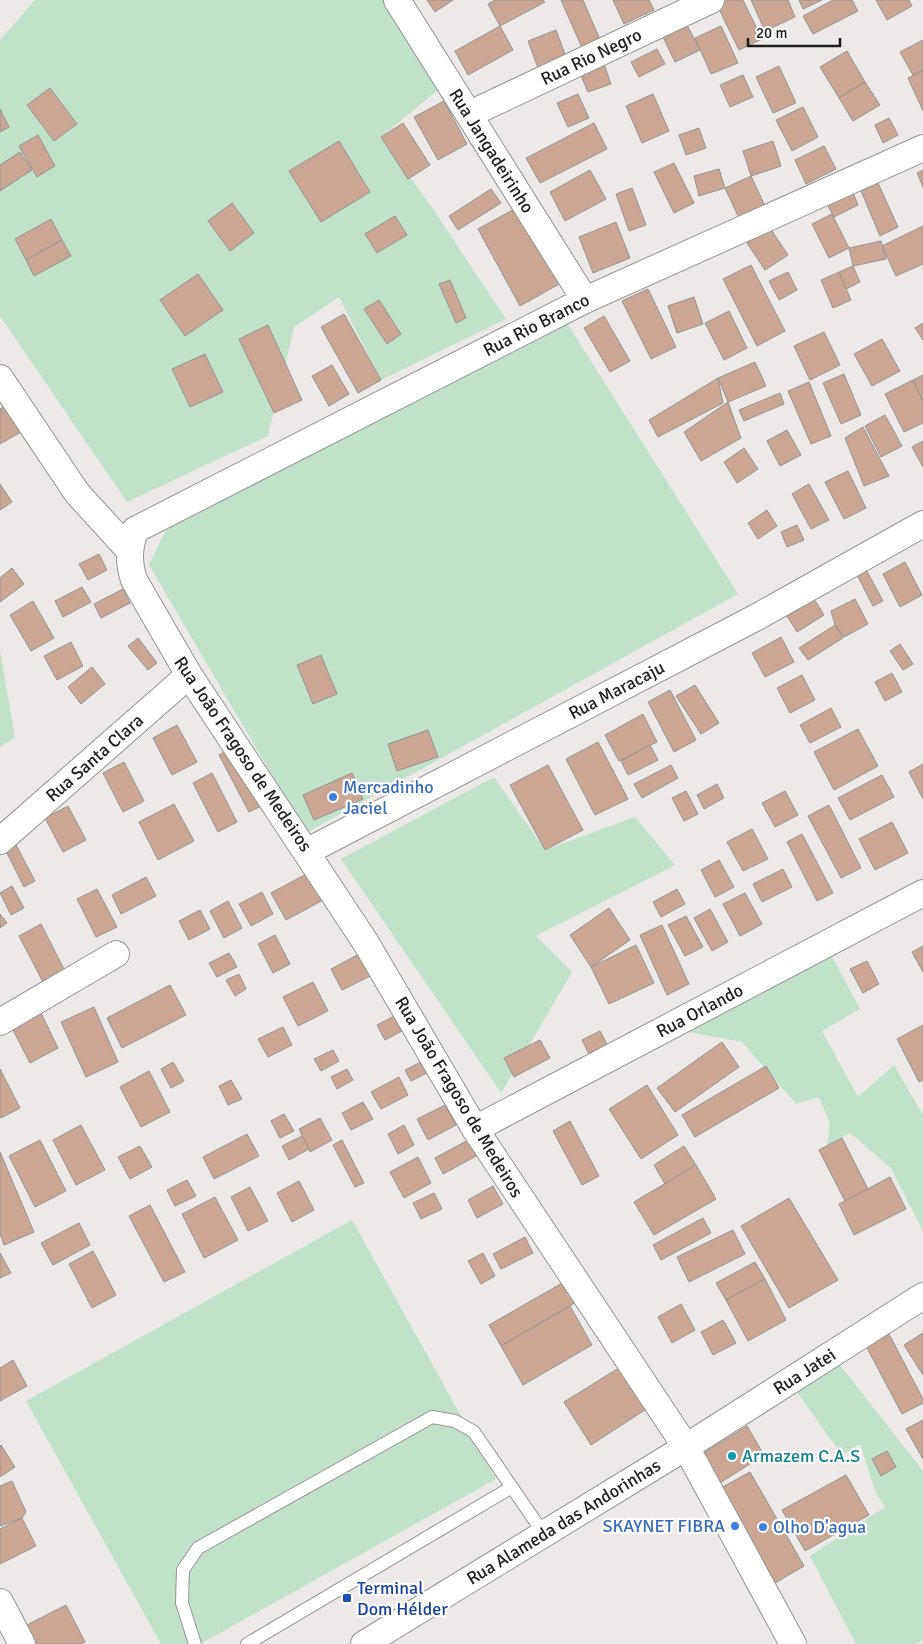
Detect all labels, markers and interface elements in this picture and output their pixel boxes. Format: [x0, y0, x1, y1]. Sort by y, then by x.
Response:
scale bar [748, 15, 840, 47]
street label: Rua Rio Negro [537, 23, 645, 90]
text: 20 m [756, 24, 787, 42]
street label: Rua Jangadeirinho [444, 84, 539, 217]
street label: Rua Rio Branco [480, 289, 593, 361]
street label: Rua João Fragoso de Medeiros [169, 652, 317, 856]
street label: Rua Maracaju [565, 656, 668, 724]
street label: Rua Santa Clara [41, 709, 148, 807]
place label: Mercadinho Jaciel [343, 776, 434, 819]
marker: Mercadinho Jaciel [327, 791, 339, 803]
street label: Rua Orlando [653, 979, 747, 1043]
street label: Rua João Fragoso de Medeiros [390, 992, 528, 1202]
street label: Rua Jatei [769, 1343, 840, 1400]
place label: Armazem C.A.S [742, 1445, 860, 1467]
marker: Armazem C.A.S [726, 1450, 738, 1462]
street label: Rua Alameda das Andorinhas [463, 1454, 665, 1590]
place label: SKAYNET FIBRA [603, 1515, 725, 1537]
place label: Olho D'agua [773, 1516, 866, 1538]
marker: SKAYNET FIBRA [729, 1520, 741, 1532]
marker: Olho D'agua [757, 1521, 769, 1533]
place label: Terminal Dom Hélder [357, 1577, 448, 1620]
marker: Terminal Dom Hélder [341, 1592, 353, 1604]

